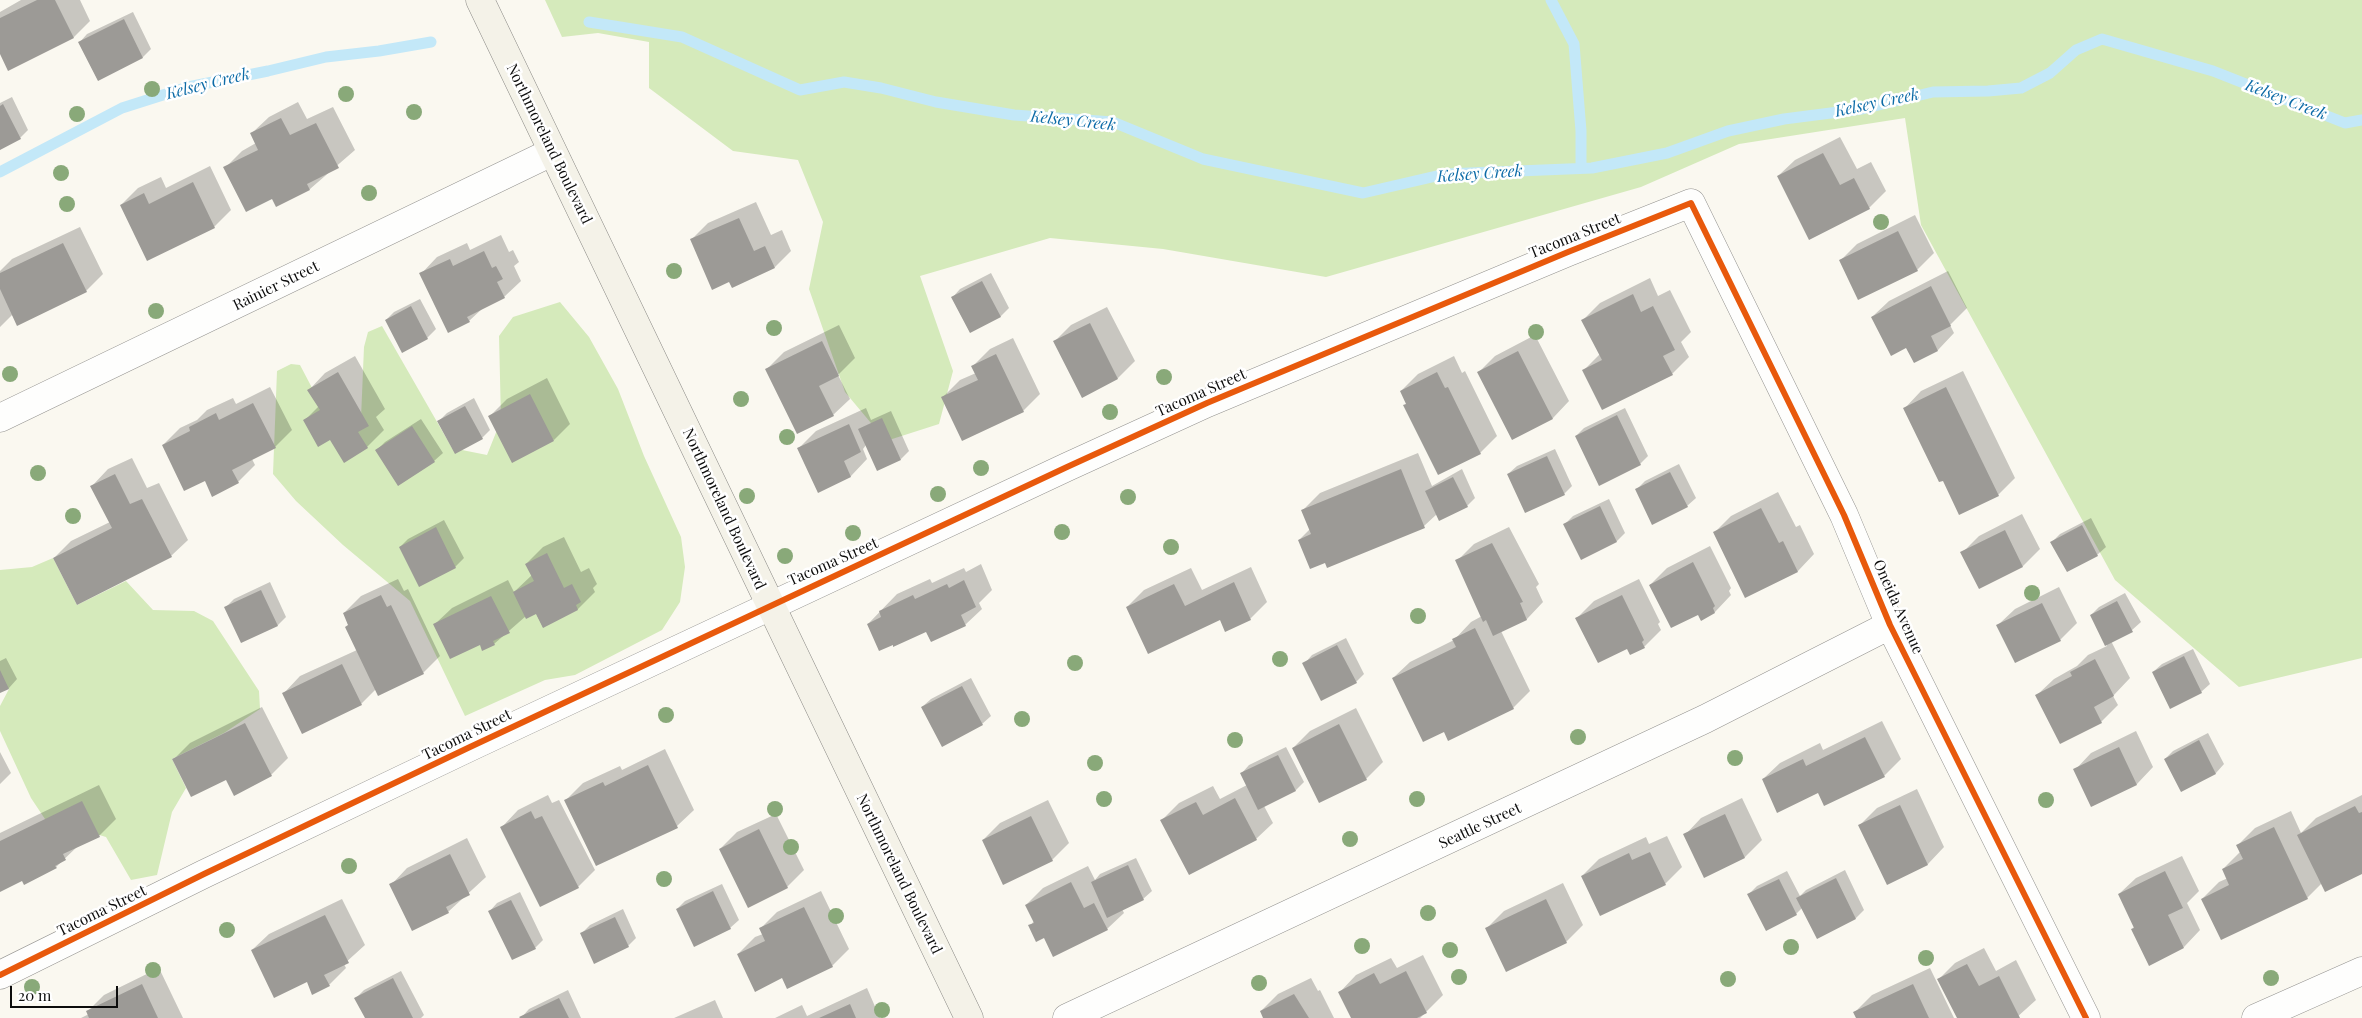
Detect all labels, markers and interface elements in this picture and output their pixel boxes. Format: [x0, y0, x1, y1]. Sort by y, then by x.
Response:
street label: Northmoreland Boulevard [502, 61, 596, 227]
water label: Kelsey Creek [164, 64, 252, 104]
water label: Kelsey Creek [2243, 76, 2329, 124]
water label: Kelsey Creek [1833, 85, 1921, 121]
water label: Kelsey Creek [1029, 107, 1117, 135]
water label: Kelsey Creek [1437, 161, 1523, 187]
street label: Tacoma Street [1527, 210, 1623, 262]
street label: Rainier Street [230, 257, 322, 315]
street label: Tacoma Street [1153, 365, 1249, 421]
street label: Northmoreland Boulevard [679, 426, 769, 592]
street label: Tacoma Street [785, 534, 881, 590]
street label: Oneida Avenue [1869, 557, 1927, 657]
street label: Tacoma Street [420, 706, 514, 764]
street label: Northmoreland Boulevard [852, 791, 946, 957]
street label: Seattle Street [1436, 799, 1524, 853]
street label: Tacoma Street [55, 882, 149, 940]
scale bar [12, 976, 120, 1008]
text: 20 m [18, 985, 51, 1005]

